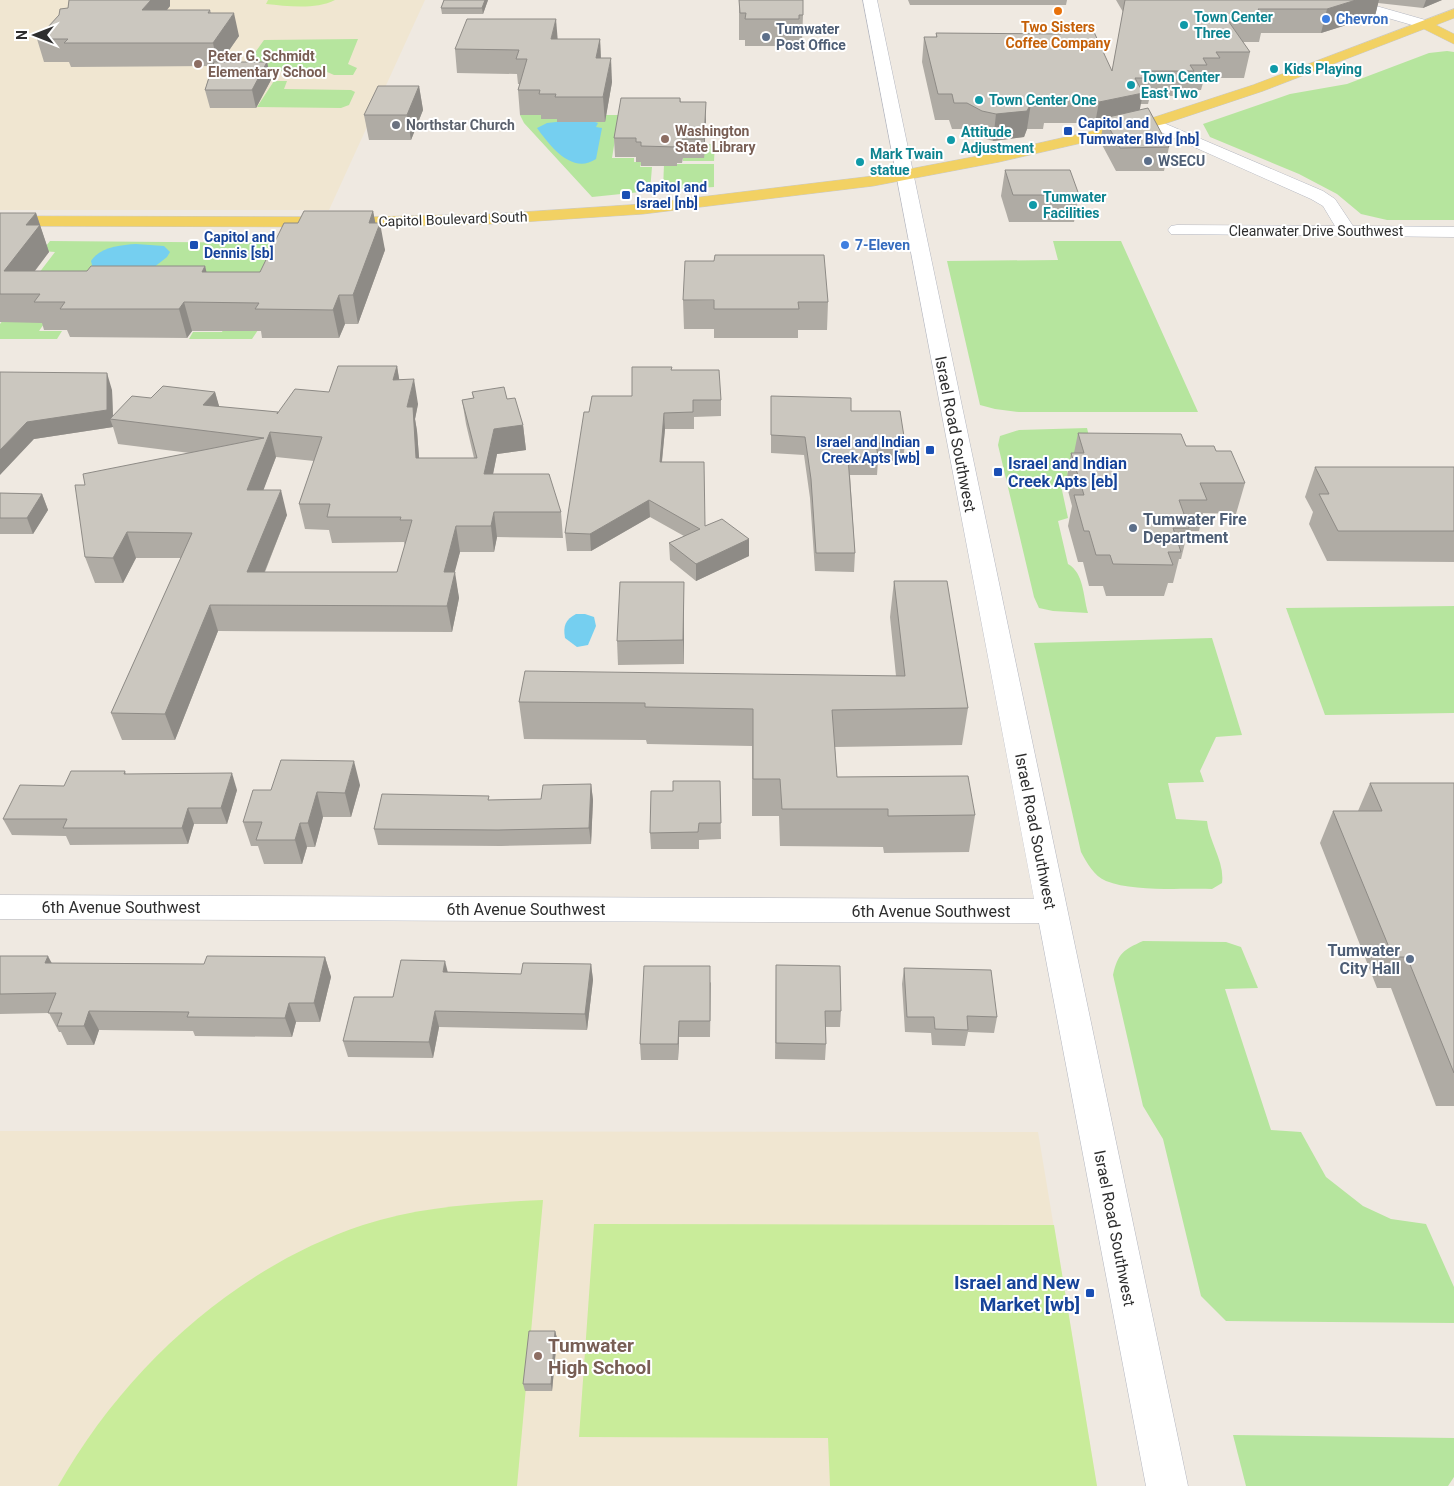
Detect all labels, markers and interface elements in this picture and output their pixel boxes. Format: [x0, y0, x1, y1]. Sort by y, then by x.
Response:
marker: Two Sisters Coffee Company [1052, 5, 1064, 17]
place label: Town Center Three [1194, 9, 1273, 41]
north arrow [10, 10, 60, 60]
place label: Chevron [1336, 11, 1388, 27]
marker: Chevron [1320, 13, 1332, 25]
place label: Two Sisters Coffee Company [1006, 19, 1111, 51]
marker: Town Center Three [1178, 19, 1190, 31]
place label: Tumwater Post Office [776, 21, 846, 53]
text: N [14, 30, 30, 40]
marker: Tumwater Post Office [760, 31, 772, 43]
place label: Peter G. Schmidt Elementary School [208, 48, 326, 80]
marker: Peter G. Schmidt Elementary School [192, 58, 204, 70]
place label: Kids Playing [1284, 61, 1362, 77]
marker: Kids Playing [1268, 63, 1280, 75]
place label: Town Center East Two [1141, 69, 1220, 101]
marker: Town Center East Two [1125, 79, 1137, 91]
place label: Town Center One [989, 92, 1097, 108]
marker: Town Center One [973, 94, 985, 106]
place label: Capitol and Tumwater Blvd [nb] [1078, 115, 1199, 147]
place label: Northstar Church [406, 117, 515, 133]
marker: Northstar Church [390, 119, 402, 131]
place label: Washington State Library [675, 123, 756, 155]
place label: Attitude Adjustment [961, 124, 1034, 156]
marker: Capitol and Tumwater Blvd [nb] [1062, 125, 1074, 137]
marker: Washington State Library [659, 133, 671, 145]
marker: Attitude Adjustment [945, 134, 957, 146]
place label: Mark Twain statue [870, 146, 943, 178]
place label: WSECU [1158, 153, 1205, 169]
marker: WSECU [1142, 155, 1154, 167]
marker: Mark Twain statue [854, 156, 866, 168]
place label: Capitol and Israel [nb] [636, 179, 707, 211]
marker: Capitol and Israel [nb] [620, 189, 632, 201]
place label: Tumwater Facilities [1043, 189, 1106, 221]
marker: Tumwater Facilities [1027, 199, 1039, 211]
street label: Capitol Boulevard South [378, 208, 528, 230]
street label: Cleanwater Drive Southwest [1229, 223, 1404, 239]
place label: Capitol and Dennis [sb] [204, 229, 275, 261]
place label: 7-Eleven [855, 237, 910, 253]
marker: Capitol and Dennis [sb] [188, 239, 200, 251]
marker: 7-Eleven [839, 239, 851, 251]
street label: Israel Road Southwest [931, 354, 980, 514]
place label: Israel and Indian Creek Apts [wb] [816, 434, 920, 466]
marker: Israel and Indian Creek Apts [wb] [924, 444, 936, 456]
place label: Israel and Indian Creek Apts [eb] [1008, 454, 1127, 491]
marker: Israel and Indian Creek Apts [eb] [992, 466, 1004, 478]
place label: Tumwater Fire Department [1143, 510, 1247, 547]
marker: Tumwater Fire Department [1127, 522, 1139, 534]
street label: Israel Road Southwest [1011, 751, 1060, 911]
street label: 6th Avenue Southwest [42, 898, 200, 917]
street label: 6th Avenue Southwest [447, 900, 605, 919]
street label: 6th Avenue Southwest [852, 902, 1010, 921]
place label: Tumwater City Hall [1328, 941, 1400, 978]
marker: Tumwater City Hall [1404, 953, 1416, 965]
street label: Israel Road Southwest [1090, 1148, 1139, 1308]
place label: Israel and New Market [wb] [954, 1271, 1080, 1316]
marker: Israel and New Market [wb] [1084, 1287, 1096, 1299]
place label: Tumwater High School [548, 1334, 651, 1379]
marker: Tumwater High School [532, 1350, 544, 1362]

